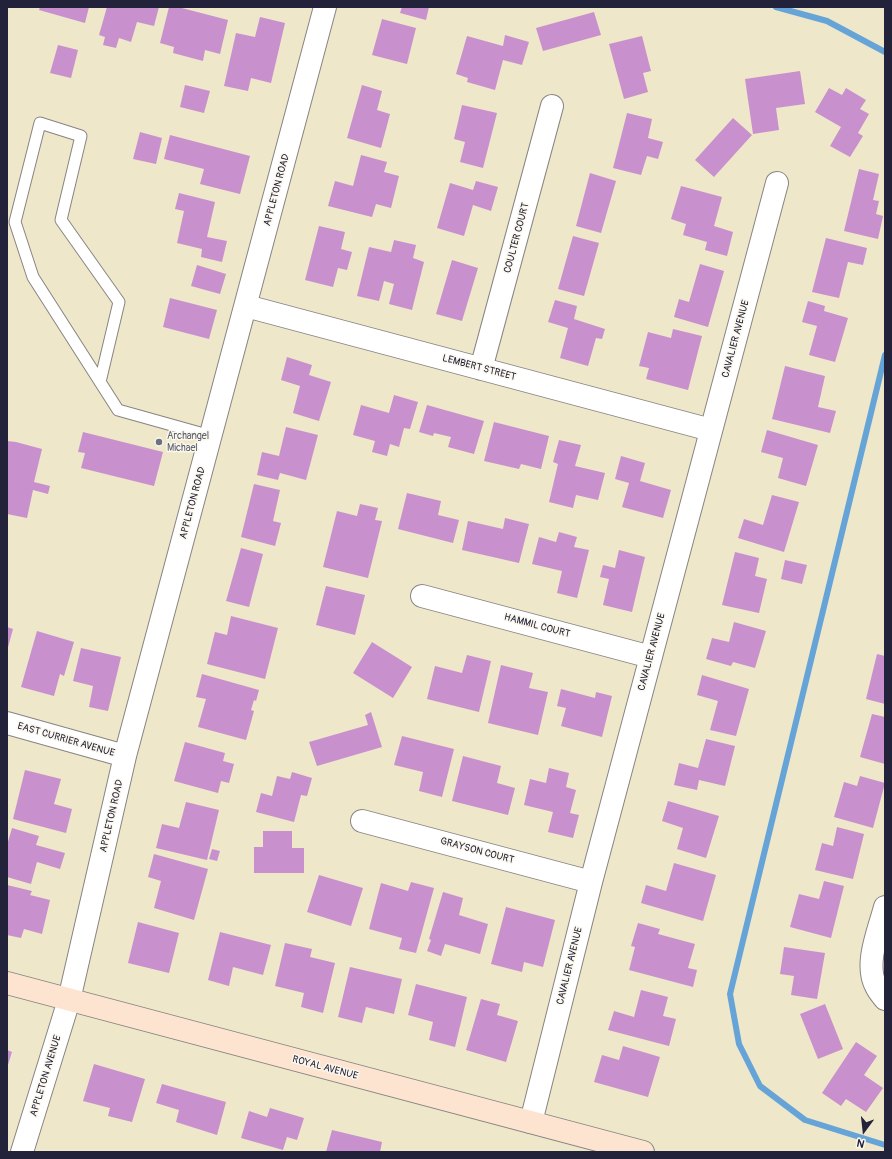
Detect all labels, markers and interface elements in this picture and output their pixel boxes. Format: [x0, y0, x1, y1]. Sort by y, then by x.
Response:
street label: APPLETON ROAD [262, 153, 292, 227]
street label: COULTER COURT [502, 201, 532, 275]
street label: CAVALIER AVENUE [720, 299, 752, 379]
street label: LEMBERT STREET [441, 352, 517, 384]
place label: Archangel Michael [167, 430, 209, 454]
marker: Archangel Michael [154, 437, 164, 447]
street label: APPLETON ROAD [178, 466, 208, 540]
street label: HAMMIL COURT [503, 611, 571, 641]
street label: CAVALIER AVENUE [636, 612, 668, 692]
street label: EAST CURRIER AVENUE [16, 720, 116, 760]
street label: APPLETON ROAD [98, 779, 126, 853]
street label: GRAYSON COURT [439, 835, 515, 867]
street label: CAVALIER AVENUE [555, 926, 585, 1006]
street label: APPLETON AVENUE [28, 1034, 64, 1118]
street label: ROYAL AVENUE [291, 1053, 359, 1083]
north arrow [844, 1111, 884, 1151]
text: N [855, 1136, 866, 1150]

